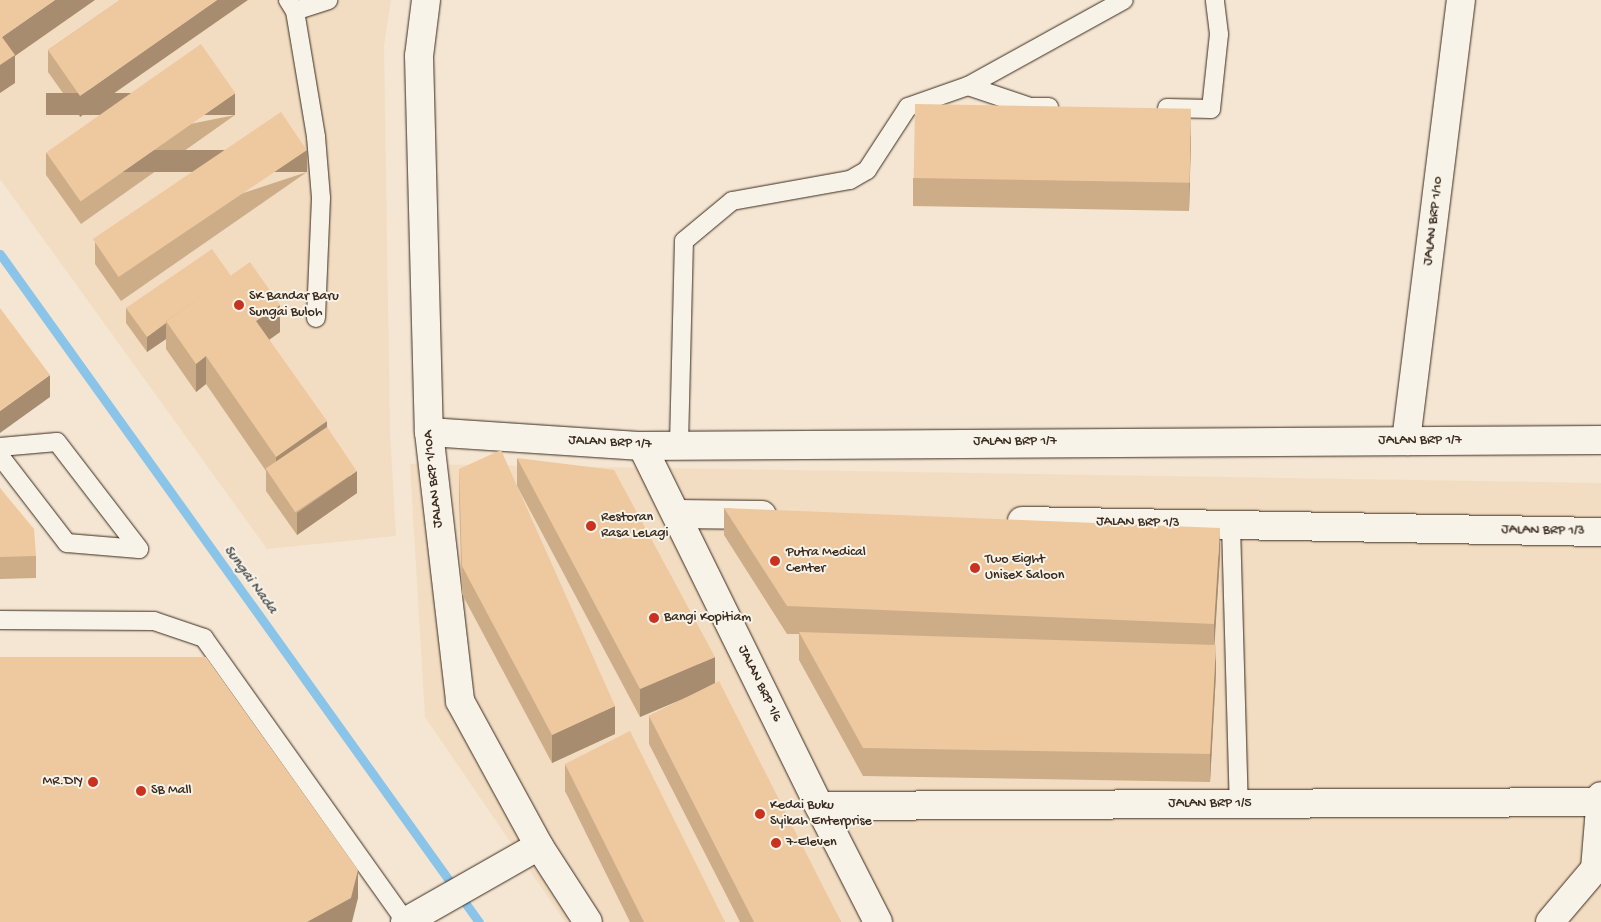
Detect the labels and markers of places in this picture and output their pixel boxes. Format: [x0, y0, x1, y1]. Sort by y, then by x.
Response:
place label: SK Bandar Baru Sungai Buloh [249, 289, 339, 322]
marker: SK Bandar Baru Sungai Buloh [233, 299, 245, 311]
place label: Restoran Rasa LeLagi [601, 510, 669, 542]
marker: Restoran Rasa LeLagi [585, 520, 597, 532]
place label: Putra Medical Center [786, 545, 866, 578]
place label: Two Eight Unisex Saloon [985, 552, 1064, 584]
marker: Putra Medical Center [768, 554, 782, 568]
marker: Two Eight Unisex Saloon [969, 562, 981, 574]
place label: Bangi Kopitiam [664, 610, 751, 626]
marker: Bangi Kopitiam [648, 612, 660, 624]
place label: MR.DIY [43, 774, 83, 790]
marker: MR.DIY [87, 776, 99, 788]
place label: SB Mall [151, 783, 192, 799]
marker: SB Mall [135, 785, 147, 797]
place label: Kedai Buku Syikah Enterprise [770, 798, 872, 830]
marker: Kedai Buku Syikah Enterprise [754, 808, 766, 820]
place label: 7-Eleven [786, 835, 837, 851]
marker: 7-Eleven [770, 837, 782, 849]

